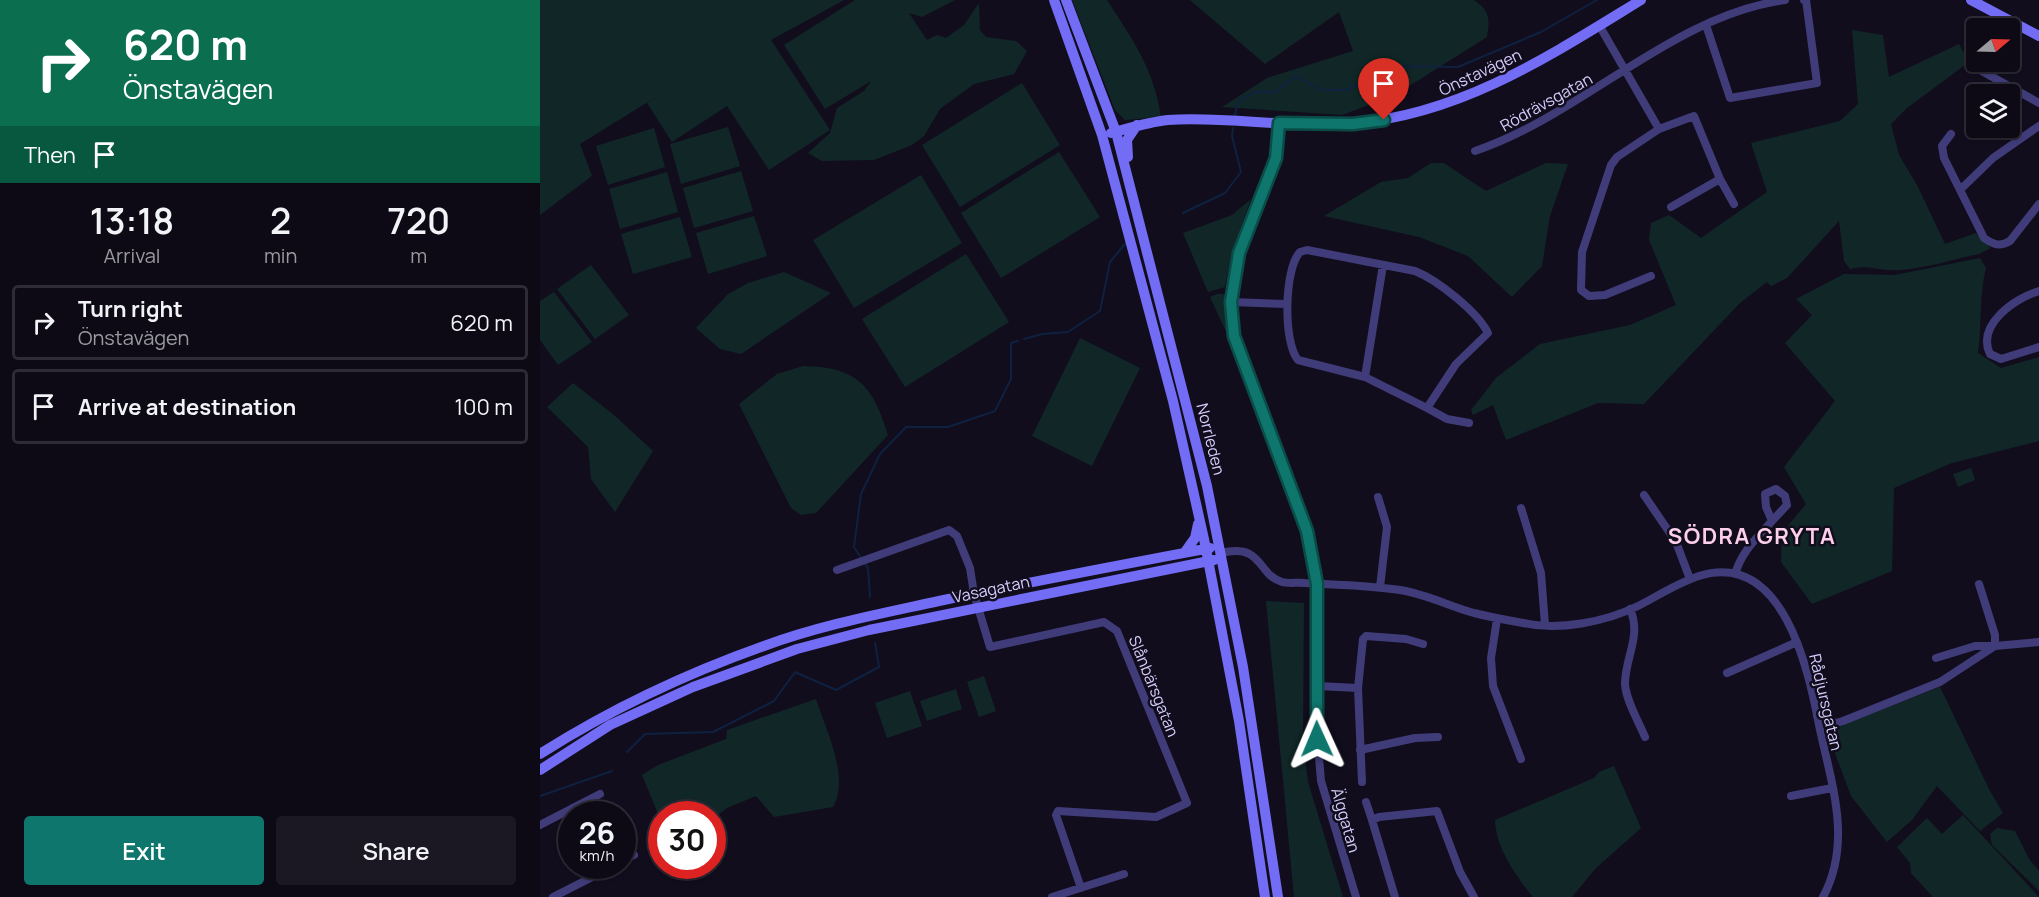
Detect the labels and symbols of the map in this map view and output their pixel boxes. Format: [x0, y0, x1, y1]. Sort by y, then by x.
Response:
north arrow [1966, 18, 2020, 72]
street label: Önstavägen [1435, 43, 1525, 101]
pin [1358, 58, 1409, 120]
street label: Rödrävsgatan [1496, 68, 1596, 136]
street label: Norrleden [1191, 401, 1231, 477]
district label: SÖDRA GRYTA [1668, 521, 1836, 551]
street label: Vasagatan [950, 570, 1032, 608]
street label: Slånbärsgatan [1124, 632, 1184, 740]
street label: Rådjursgatan [1804, 651, 1848, 753]
position arrow [1285, 707, 1349, 771]
street label: Älggatan [1326, 785, 1366, 855]
speed limit sign: 30 [648, 801, 726, 879]

